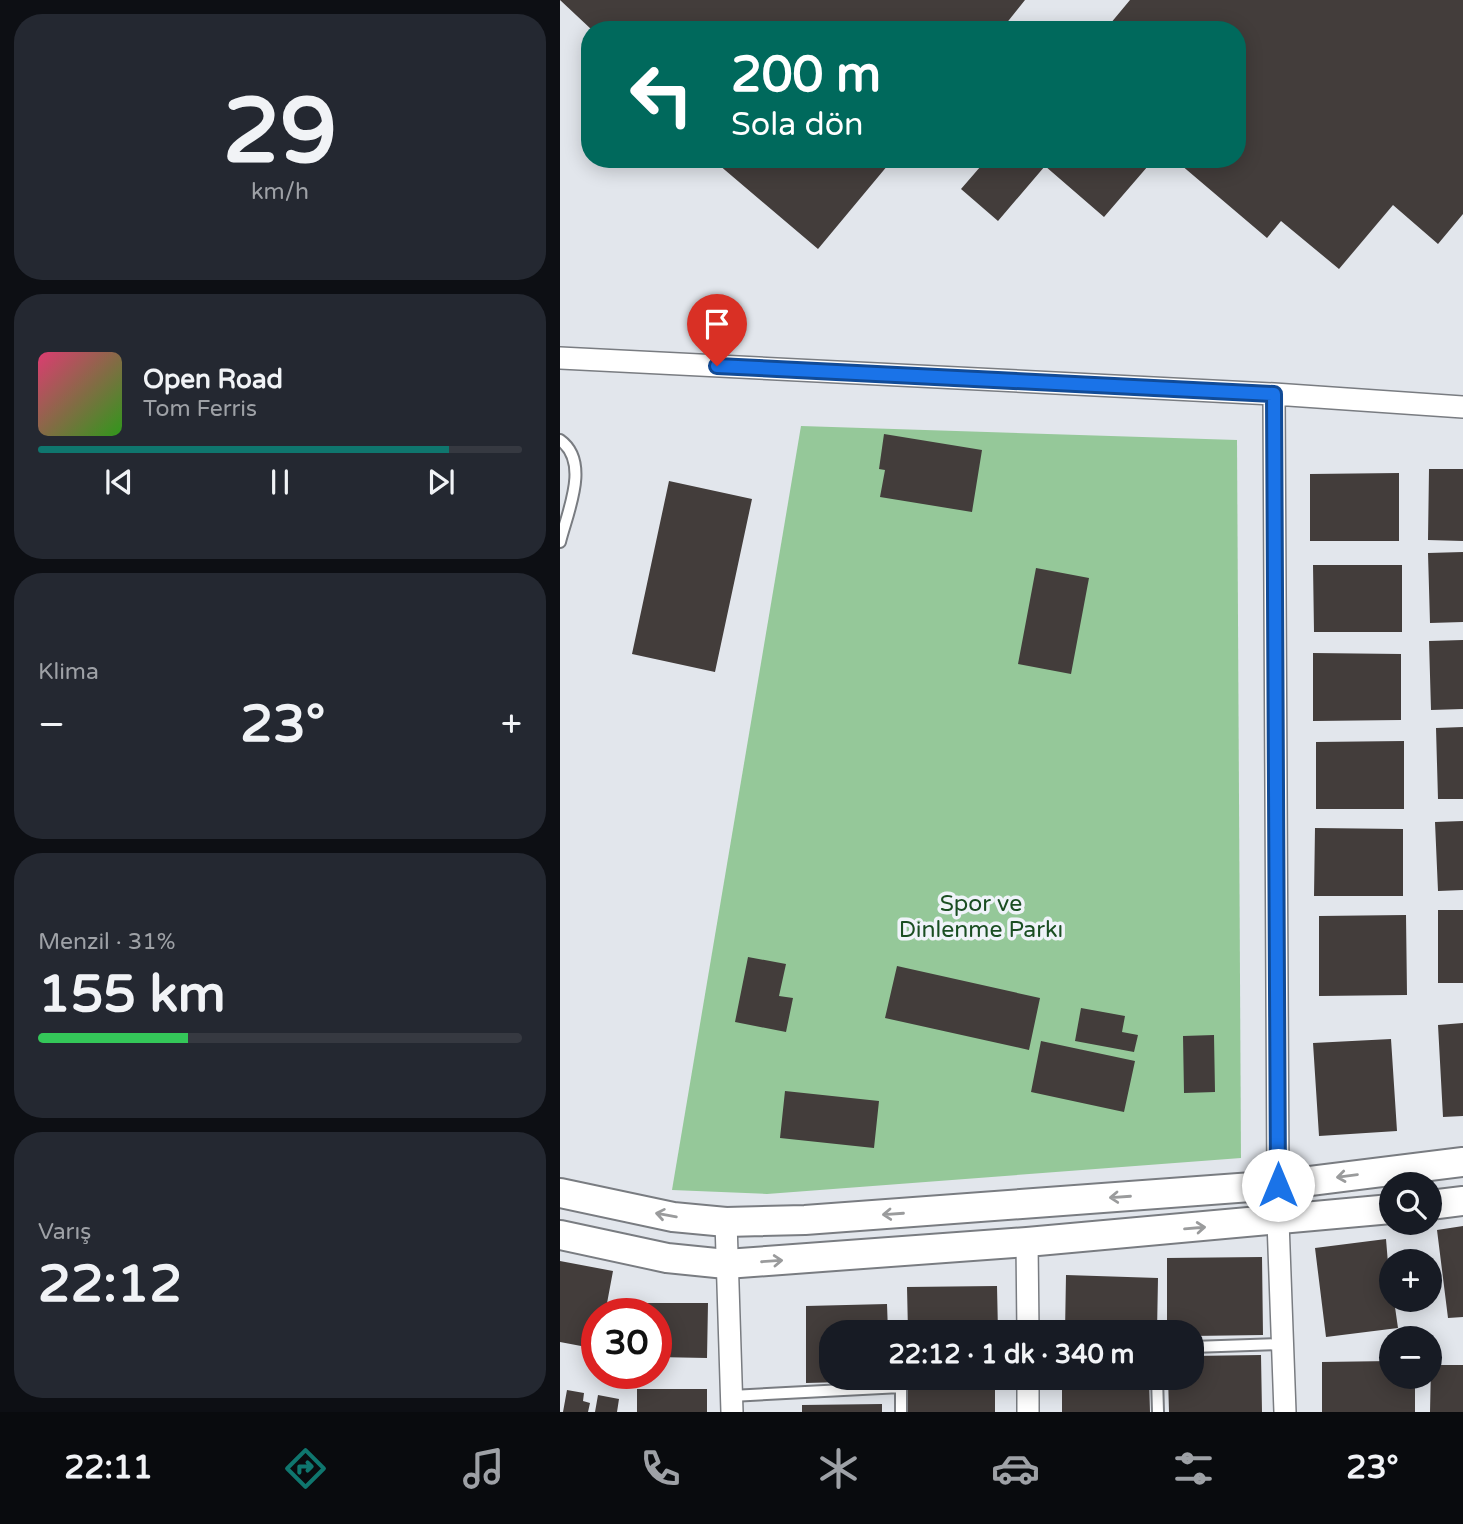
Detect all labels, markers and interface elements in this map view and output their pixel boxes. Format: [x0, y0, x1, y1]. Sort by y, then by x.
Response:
text: 200 m [731, 46, 881, 105]
icon: left [616, 49, 707, 140]
text: 29 [223, 77, 337, 187]
text: Sola dön [731, 106, 864, 144]
text: km/h [251, 178, 309, 206]
pin [687, 294, 747, 366]
icon: arrive [698, 305, 736, 343]
text: Open Road [143, 364, 283, 395]
text: Tom Ferris [143, 395, 257, 423]
icon: previous [100, 463, 138, 501]
icon: pause [261, 463, 299, 501]
icon: next [422, 463, 460, 501]
text: Klima [38, 658, 99, 686]
text: 23° [240, 693, 325, 756]
text: − [38, 702, 65, 748]
text: + [501, 702, 522, 748]
park label: Spor ve Dinlenme Parkı [899, 890, 1063, 944]
text: Menzil · 31% [38, 928, 175, 956]
text: 155 km [38, 963, 226, 1026]
position arrow [1241, 1148, 1315, 1222]
one-way arrow [1336, 1170, 1358, 1183]
map controls [1379, 1172, 1442, 1389]
button: search [1379, 1172, 1442, 1235]
one-way arrow [1109, 1191, 1132, 1204]
one-way arrow [655, 1208, 678, 1222]
one-way arrow [882, 1208, 905, 1221]
text: Varış [38, 1218, 91, 1246]
one-way arrow [1183, 1221, 1205, 1234]
button: + [1379, 1249, 1442, 1312]
text: 22:12 [38, 1253, 182, 1316]
one-way arrow [761, 1254, 783, 1267]
speed limit sign: 30 [581, 1298, 672, 1389]
button: − [1379, 1326, 1442, 1389]
text: 22:12 · 1 dk · 340 m [889, 1339, 1134, 1370]
icon: directions [281, 1444, 330, 1493]
icon: music [459, 1444, 508, 1493]
icon: phone [636, 1444, 685, 1493]
icon: climate [814, 1444, 863, 1493]
icon: car [991, 1444, 1040, 1493]
icon: filters [1169, 1444, 1218, 1493]
text: 22:11 [64, 1449, 153, 1487]
text: 23° [1346, 1449, 1399, 1487]

